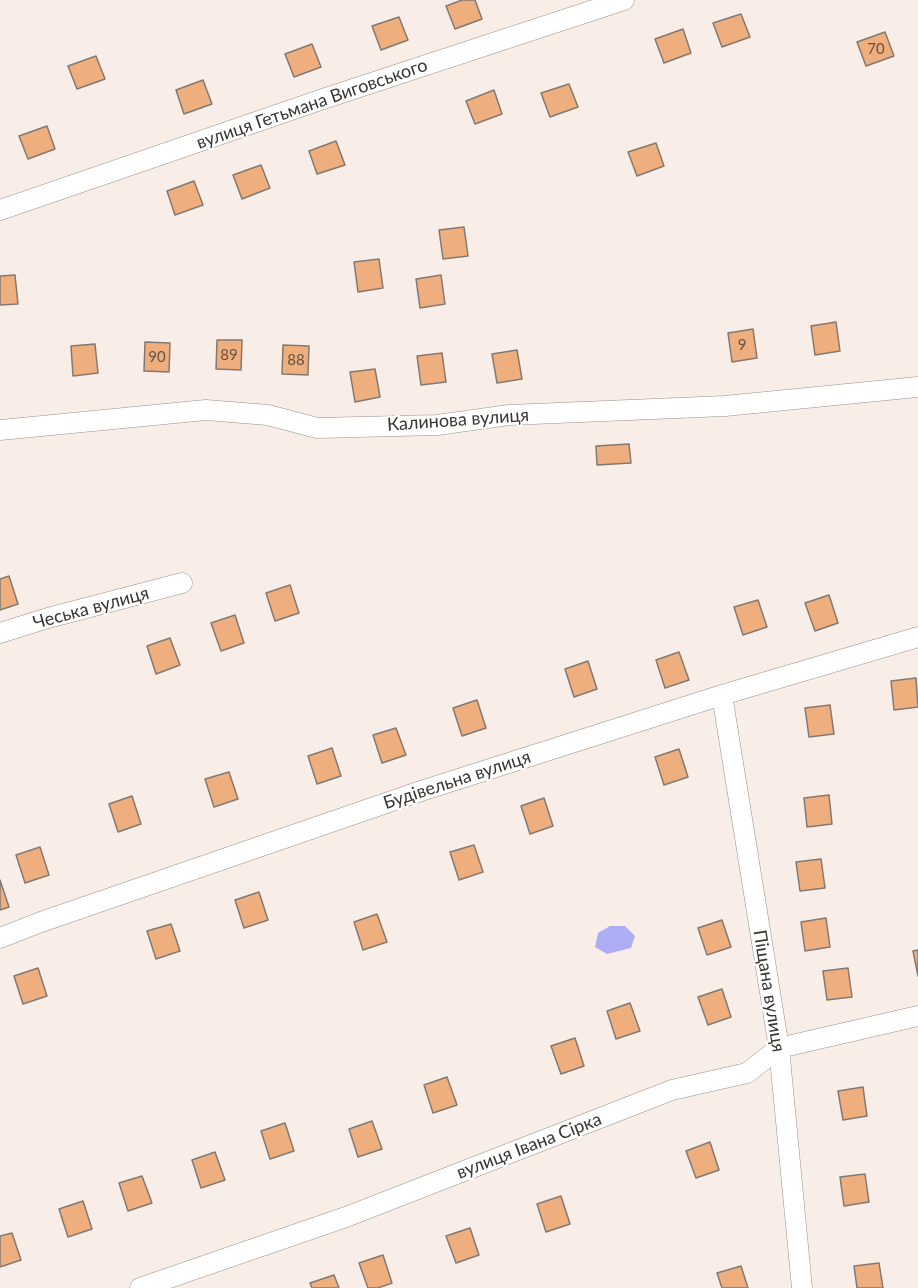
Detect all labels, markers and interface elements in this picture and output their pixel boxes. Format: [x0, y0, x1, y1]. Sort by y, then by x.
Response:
house number: 70 [867, 40, 885, 58]
street label: вулиця Гетьмана Виговського [194, 54, 430, 154]
house number: 9 [738, 336, 746, 354]
house number: 89 [220, 346, 238, 364]
house number: 90 [148, 348, 166, 366]
house number: 88 [287, 351, 305, 369]
street label: Калинова вулиця [386, 404, 530, 436]
street label: Чеська вулиця [31, 582, 151, 634]
street label: Будівельна вулиця [381, 746, 533, 814]
street label: Піщана вулиця [749, 928, 789, 1054]
street label: вулиця Івана Сірка [453, 1108, 605, 1184]

